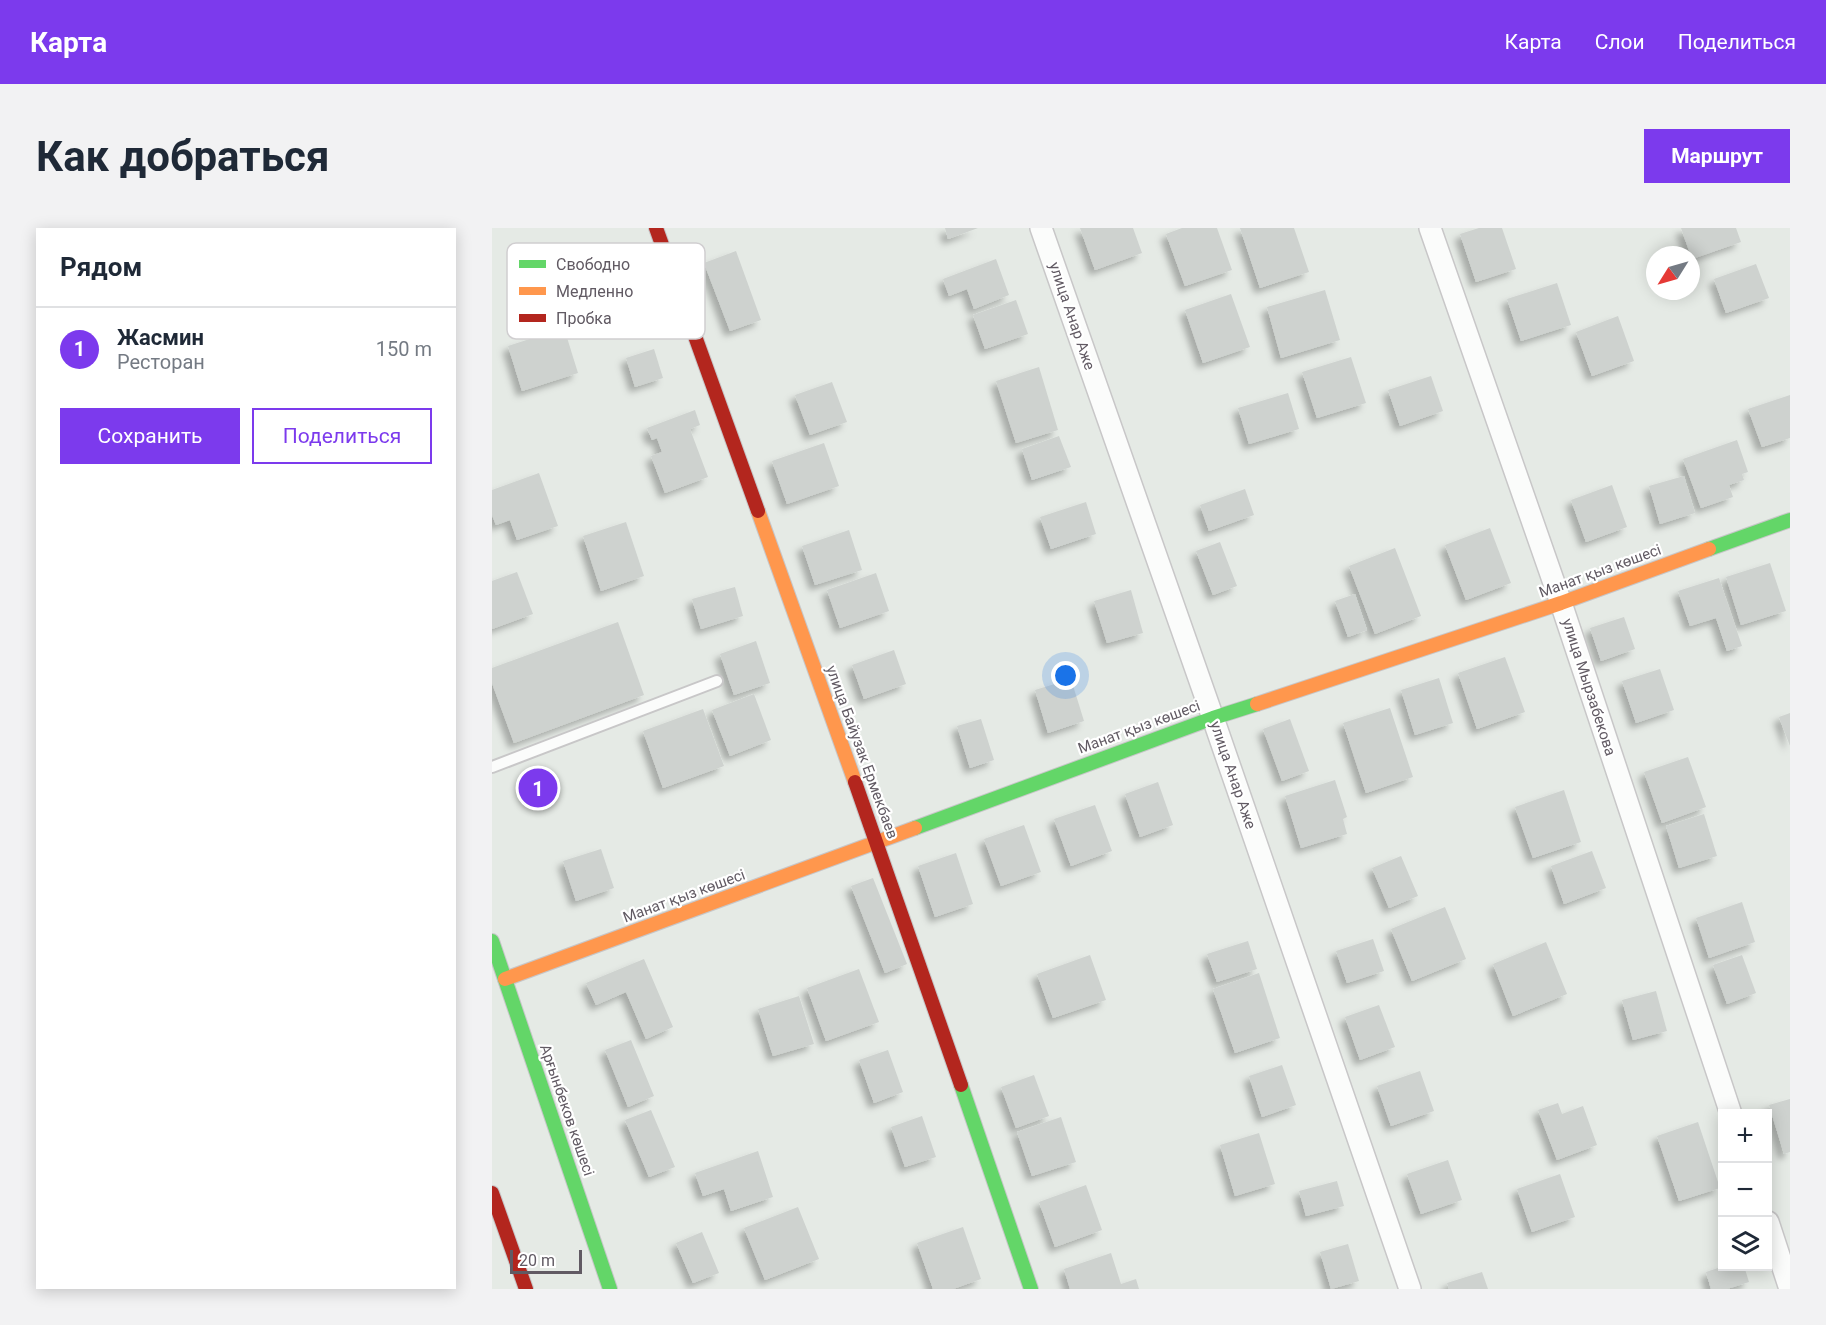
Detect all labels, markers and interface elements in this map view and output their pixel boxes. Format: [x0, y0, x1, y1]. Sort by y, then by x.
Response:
text: Карта [30, 26, 107, 59]
text: Карта [1505, 30, 1562, 54]
text: Слои [1595, 30, 1645, 54]
text: Поделиться [1678, 30, 1796, 54]
button: Маршрут [1644, 129, 1790, 183]
text: Как добраться [36, 132, 330, 181]
legend [507, 243, 705, 339]
north arrow [1646, 246, 1700, 300]
text: Рядом [60, 252, 142, 282]
text: Свободно [556, 255, 630, 274]
street label: улица Анар Аже [1045, 260, 1099, 372]
text: Медленно [556, 282, 633, 301]
text: Пробка [556, 309, 612, 328]
text: Жасмин [117, 325, 204, 350]
text: 1 [74, 337, 85, 361]
text: 150 m [376, 337, 432, 361]
text: Ресторан [117, 350, 205, 374]
button: Сохранить [60, 408, 240, 464]
button: Поделиться [252, 408, 432, 464]
street label: Манат қыз көшесі [1536, 541, 1664, 601]
street label: улица Мырзабекова [1558, 616, 1620, 758]
your location [1051, 661, 1080, 690]
street label: улица Байузак Ермекбаев [822, 663, 902, 841]
street label: Манат қыз көшесі [1075, 697, 1203, 757]
street label: улица Анар Аже [1206, 719, 1260, 831]
pin: 1 [518, 766, 558, 810]
street label: Манат қыз көшесі [620, 866, 748, 926]
street label: Арғынбеков көшесі [536, 1042, 598, 1178]
map controls [1718, 1109, 1772, 1271]
button: + [1718, 1109, 1772, 1163]
button: − [1718, 1163, 1772, 1217]
button: layers [1718, 1217, 1772, 1271]
scale bar [510, 1247, 582, 1274]
text: 20 m [519, 1251, 555, 1270]

